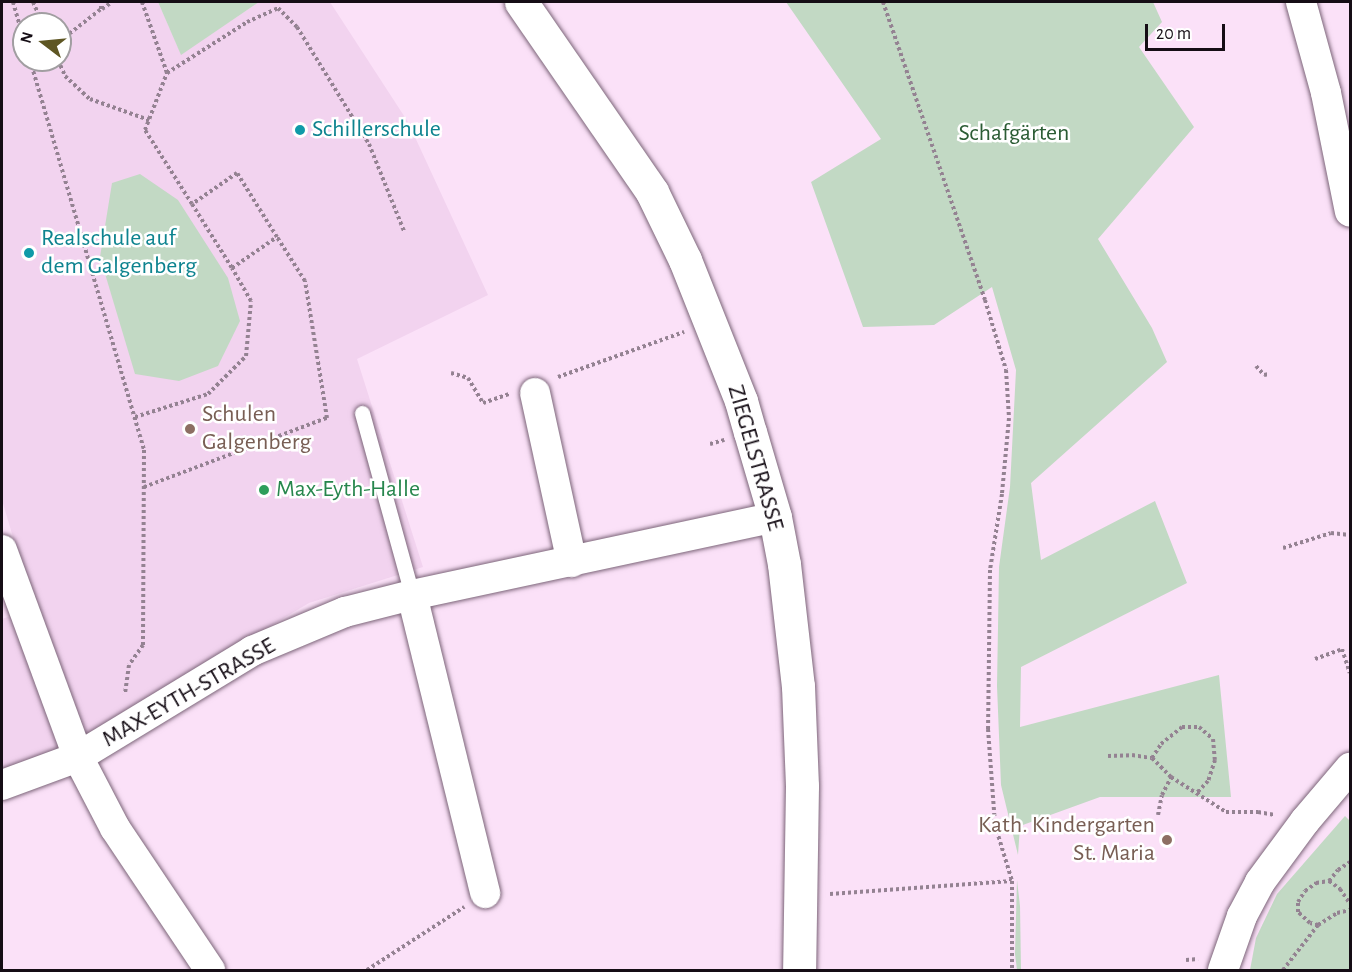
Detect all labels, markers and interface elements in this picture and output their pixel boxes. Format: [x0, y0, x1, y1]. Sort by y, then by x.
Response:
north arrow [12, 12, 72, 72]
scale bar [1148, 12, 1228, 50]
text: 20 m [1156, 25, 1191, 43]
text: N [17, 30, 36, 45]
place label: Schillerschule [312, 116, 441, 144]
park label: Schafgärten [959, 120, 1069, 148]
marker: Schillerschule [293, 123, 307, 137]
place label: Realschule auf dem Galgenberg [41, 225, 197, 281]
marker: Realschule auf dem Galgenberg [22, 246, 36, 260]
street label: ZIEGELSTRASSE [720, 382, 790, 534]
place label: Schulen Galgenberg [202, 401, 311, 457]
marker: Schulen Galgenberg [183, 422, 197, 436]
place label: Max-Eyth-Halle [276, 476, 420, 504]
marker: Max-Eyth-Halle [257, 483, 271, 497]
street label: MAX-EYTH-STRASSE [97, 632, 281, 754]
place label: Kath. Kindergarten St. Maria [978, 812, 1155, 868]
marker: Kath. Kindergarten St. Maria [1160, 833, 1174, 847]

